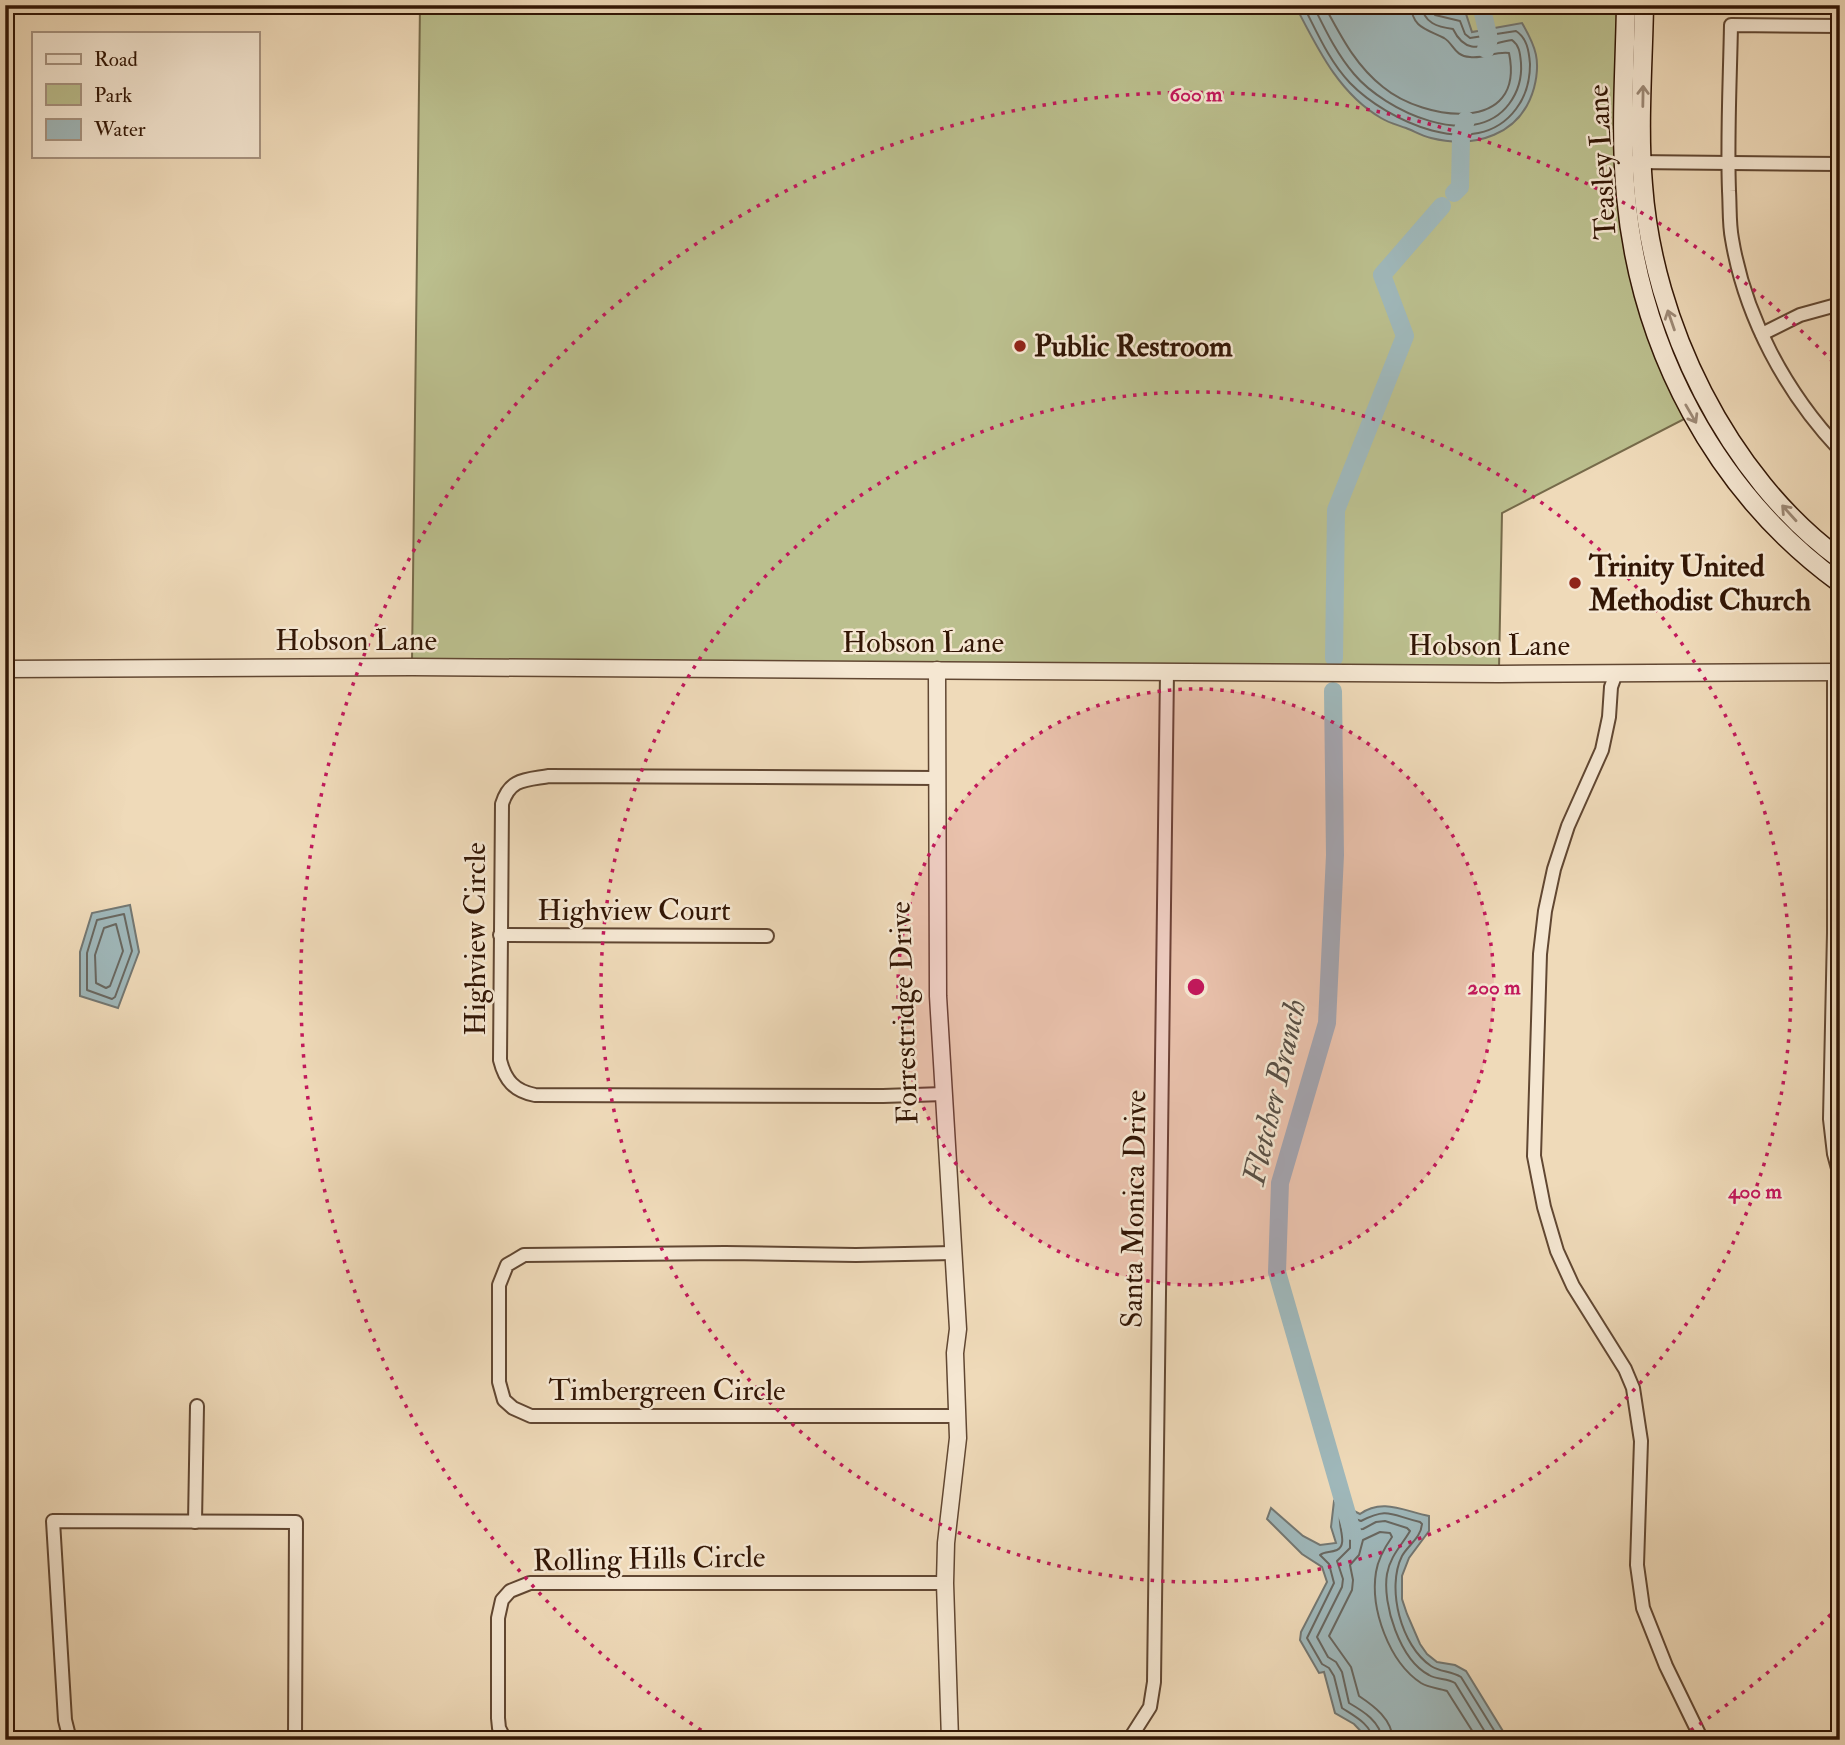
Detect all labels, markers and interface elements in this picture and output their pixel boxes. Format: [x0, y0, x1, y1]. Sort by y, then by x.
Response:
legend [32, 32, 259, 158]
text: Road [94, 46, 139, 73]
text: 600 m [1170, 81, 1223, 108]
text: Park [94, 82, 132, 109]
street label: Teasley Lane [1579, 84, 1625, 240]
one-way arrow [1636, 85, 1650, 108]
text: Water [93, 116, 146, 143]
one-way arrow [1664, 310, 1677, 332]
place label: Public Restroom [1034, 328, 1233, 365]
marker: Public Restroom [1012, 338, 1028, 354]
one-way arrow [1685, 404, 1699, 424]
one-way arrow [1781, 505, 1798, 522]
place label: Trinity United Methodist Church [1588, 548, 1811, 619]
marker: Trinity United Methodist Church [1567, 575, 1583, 591]
street label: Hobson Lane [275, 622, 437, 659]
street label: Hobson Lane [842, 624, 1004, 661]
street label: Hobson Lane [1408, 627, 1570, 664]
street label: Highview Circle [457, 842, 494, 1036]
street label: Highview Court [537, 892, 731, 929]
street label: Forrestridge Drive [882, 901, 926, 1125]
text: 200 m [1468, 974, 1521, 1001]
centre of rings [1184, 975, 1208, 999]
water label: Fletcher Branch [1234, 995, 1316, 1191]
street label: Santa Monica Drive [1113, 1090, 1155, 1328]
text: 400 m [1727, 1178, 1782, 1205]
street label: Timbergreen Circle [548, 1372, 786, 1409]
street label: Rolling Hills Circle [532, 1538, 766, 1580]

